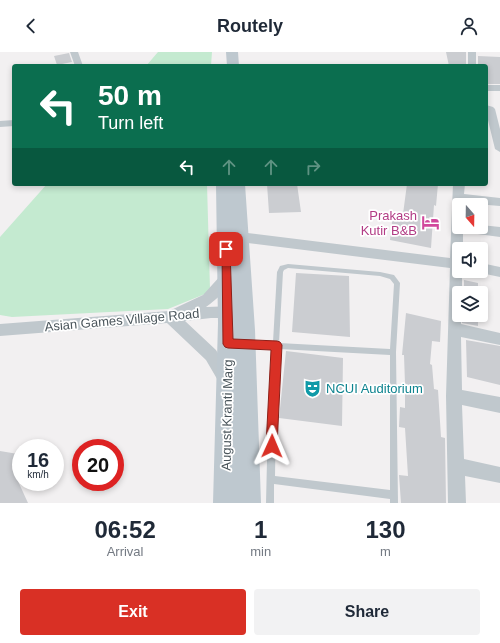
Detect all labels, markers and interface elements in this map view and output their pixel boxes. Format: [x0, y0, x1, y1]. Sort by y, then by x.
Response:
icon: back [20, 15, 42, 37]
icon: person [458, 15, 480, 37]
text: Routely [217, 16, 283, 36]
icon: left [32, 80, 84, 132]
text: 50 m [98, 80, 162, 111]
text: Turn left [98, 113, 163, 133]
icon: left [176, 156, 198, 178]
icon: ahead [218, 156, 240, 178]
icon: ahead [260, 156, 282, 178]
icon: right [302, 156, 324, 178]
north arrow [452, 198, 488, 234]
map controls [452, 198, 488, 322]
place label: Prakash Kutir B&B [361, 208, 417, 238]
hotel icon: Prakash Kutir B&B [420, 212, 440, 232]
pin [209, 232, 243, 266]
icon: arrive [215, 238, 237, 260]
button: sound [452, 242, 488, 278]
button: layers [452, 286, 488, 322]
street label: Asian Games Village Road [44, 306, 200, 334]
street label: August Kranti Marg [219, 359, 235, 471]
theatre icon: NCUI Auditorium [303, 378, 323, 398]
place label: NCUI Auditorium [326, 381, 423, 396]
position arrow [251, 425, 293, 467]
speed limit sign: 20 [72, 439, 124, 491]
text: 16 [27, 449, 49, 471]
text: km/h [27, 469, 49, 480]
text: 06:52 [94, 516, 156, 543]
text: 1 [254, 516, 267, 543]
text: 130 [366, 516, 406, 543]
text: Arrival [107, 544, 144, 559]
text: min [250, 544, 271, 559]
text: m [380, 544, 391, 559]
button: Exit [20, 589, 246, 635]
button: Share [254, 589, 480, 635]

